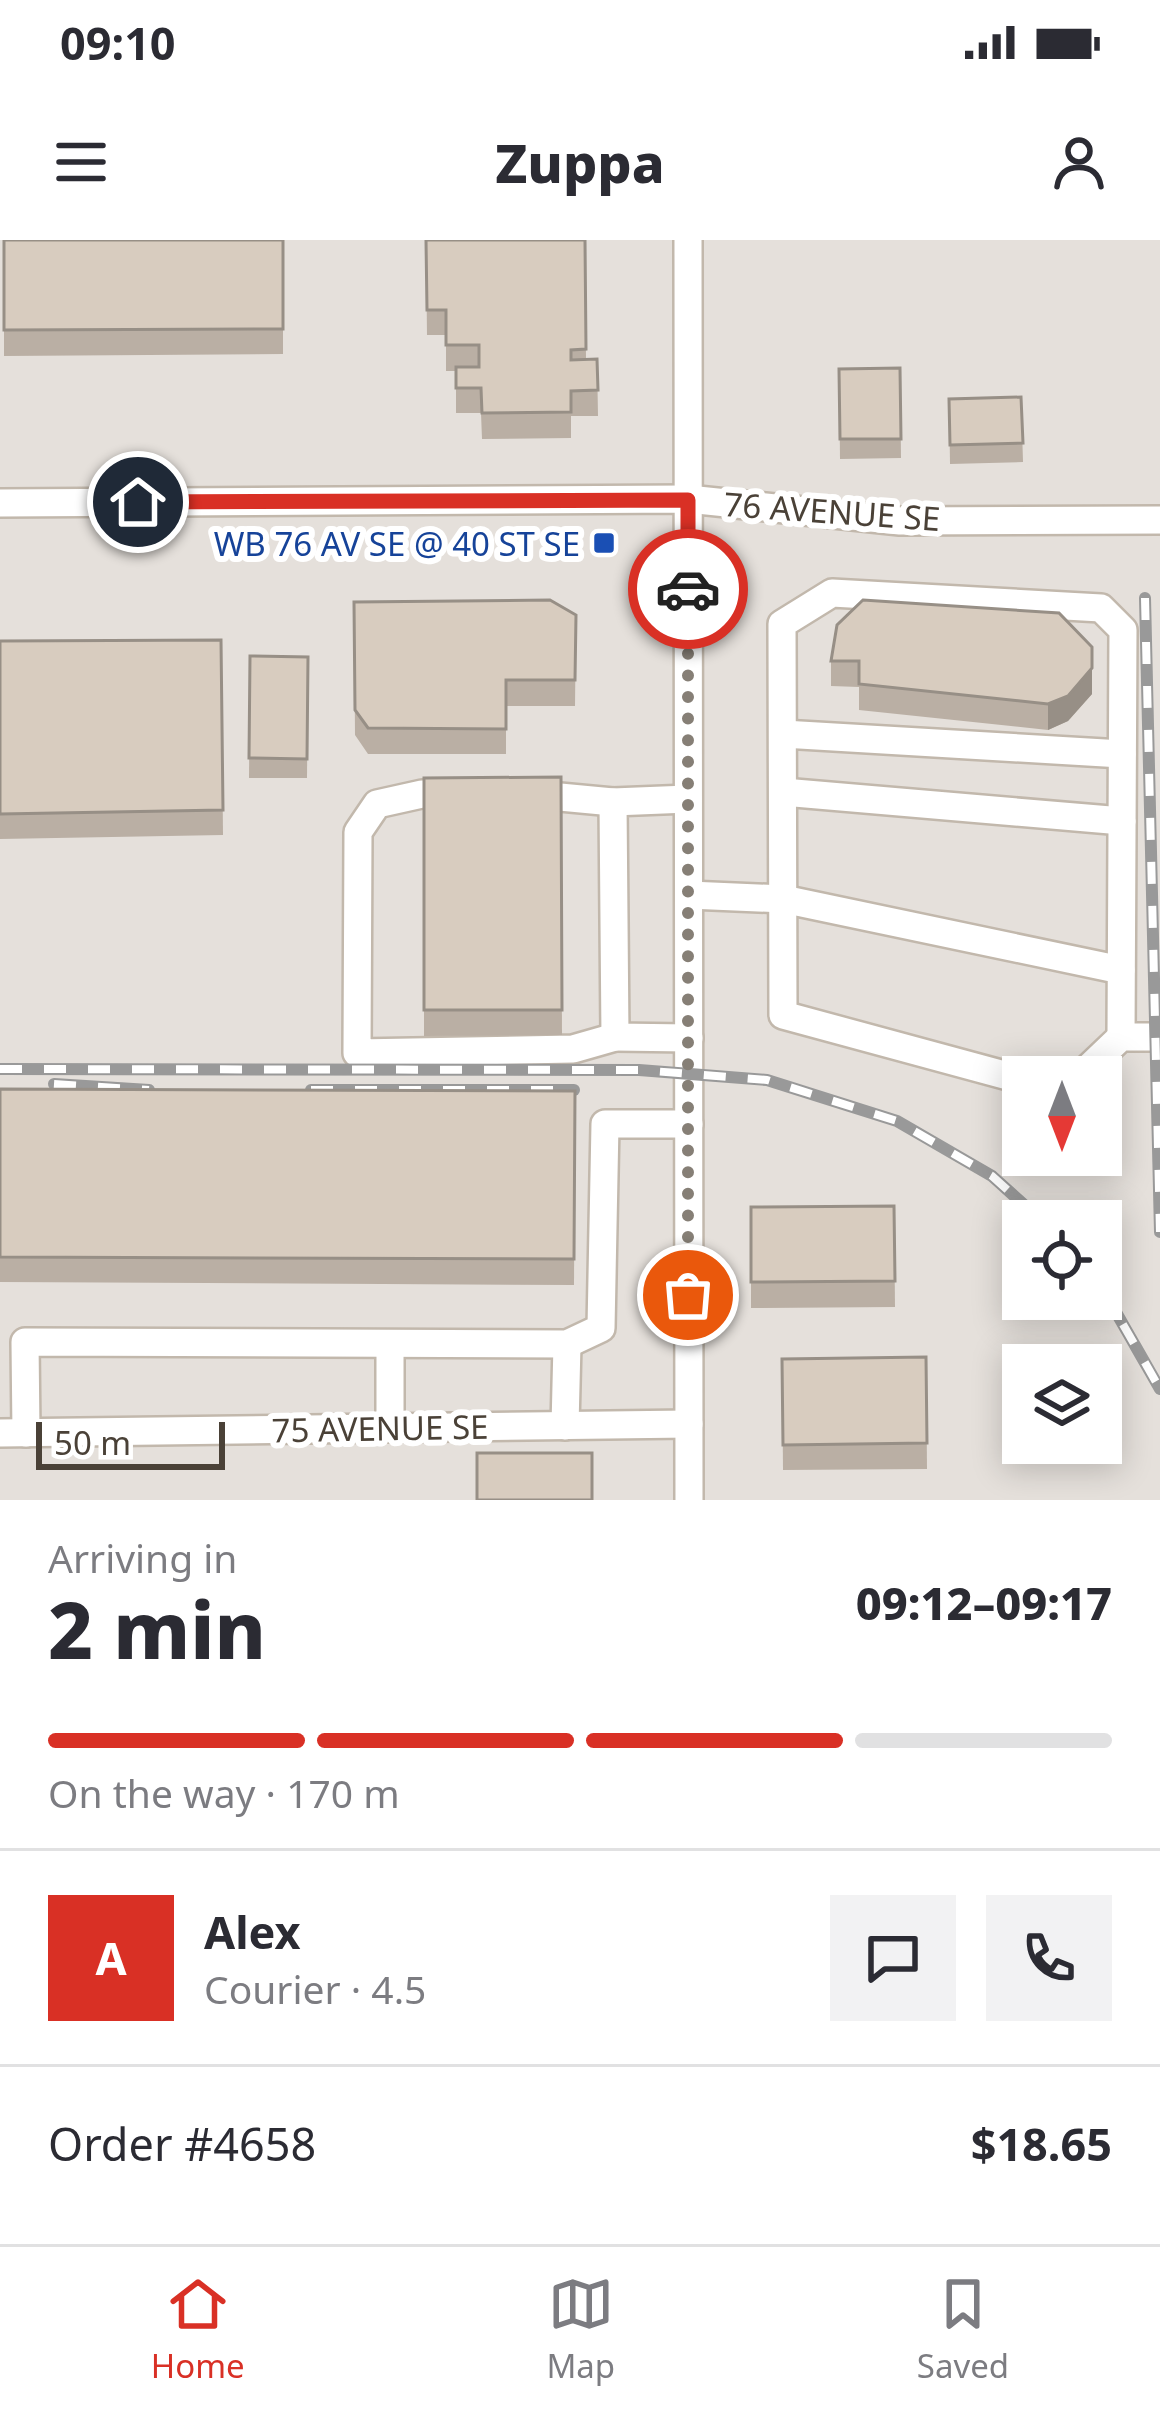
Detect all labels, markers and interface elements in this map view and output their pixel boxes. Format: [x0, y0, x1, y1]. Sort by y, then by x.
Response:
text: 09:10 [60, 12, 176, 73]
text: Zuppa [495, 125, 665, 199]
icon: menu [48, 129, 114, 195]
icon: person [1046, 129, 1112, 195]
pin [87, 451, 189, 553]
icon: home [105, 469, 171, 535]
street label: 76 AVENUE SE [722, 481, 942, 541]
place label: WB 76 AV SE @ 40 ST SE [214, 521, 580, 566]
courier [628, 529, 748, 649]
marker: WB 76 AV SE @ 40 ST SE [591, 530, 617, 556]
icon: car [655, 556, 721, 622]
north arrow [1002, 1056, 1122, 1176]
map controls [1002, 1056, 1122, 1464]
button: locate [1002, 1200, 1122, 1320]
pin [637, 1244, 739, 1346]
icon: bag [655, 1262, 721, 1328]
button: layers [1002, 1344, 1122, 1464]
street label: 75 AVENUE SE [271, 1404, 489, 1452]
scale bar [36, 1416, 225, 1469]
text: 50 m [54, 1420, 131, 1465]
text: Arriving in [48, 1531, 237, 1584]
text: 09:12–09:17 [856, 1572, 1112, 1633]
text: 2 min [48, 1576, 266, 1682]
text: On the way · 170 m [48, 1766, 400, 1819]
button: chat [830, 1895, 956, 2021]
button: phone [986, 1895, 1112, 2021]
text: Alex [204, 1901, 301, 1962]
text: A [95, 1927, 127, 1988]
text: Courier · 4.5 [204, 1962, 426, 2015]
text: Order #4658 [48, 2113, 316, 2174]
text: $18.65 [971, 2113, 1112, 2174]
tab: Home [151, 2271, 245, 2388]
tab: Map [546, 2271, 615, 2388]
tab: Saved [917, 2271, 1009, 2388]

